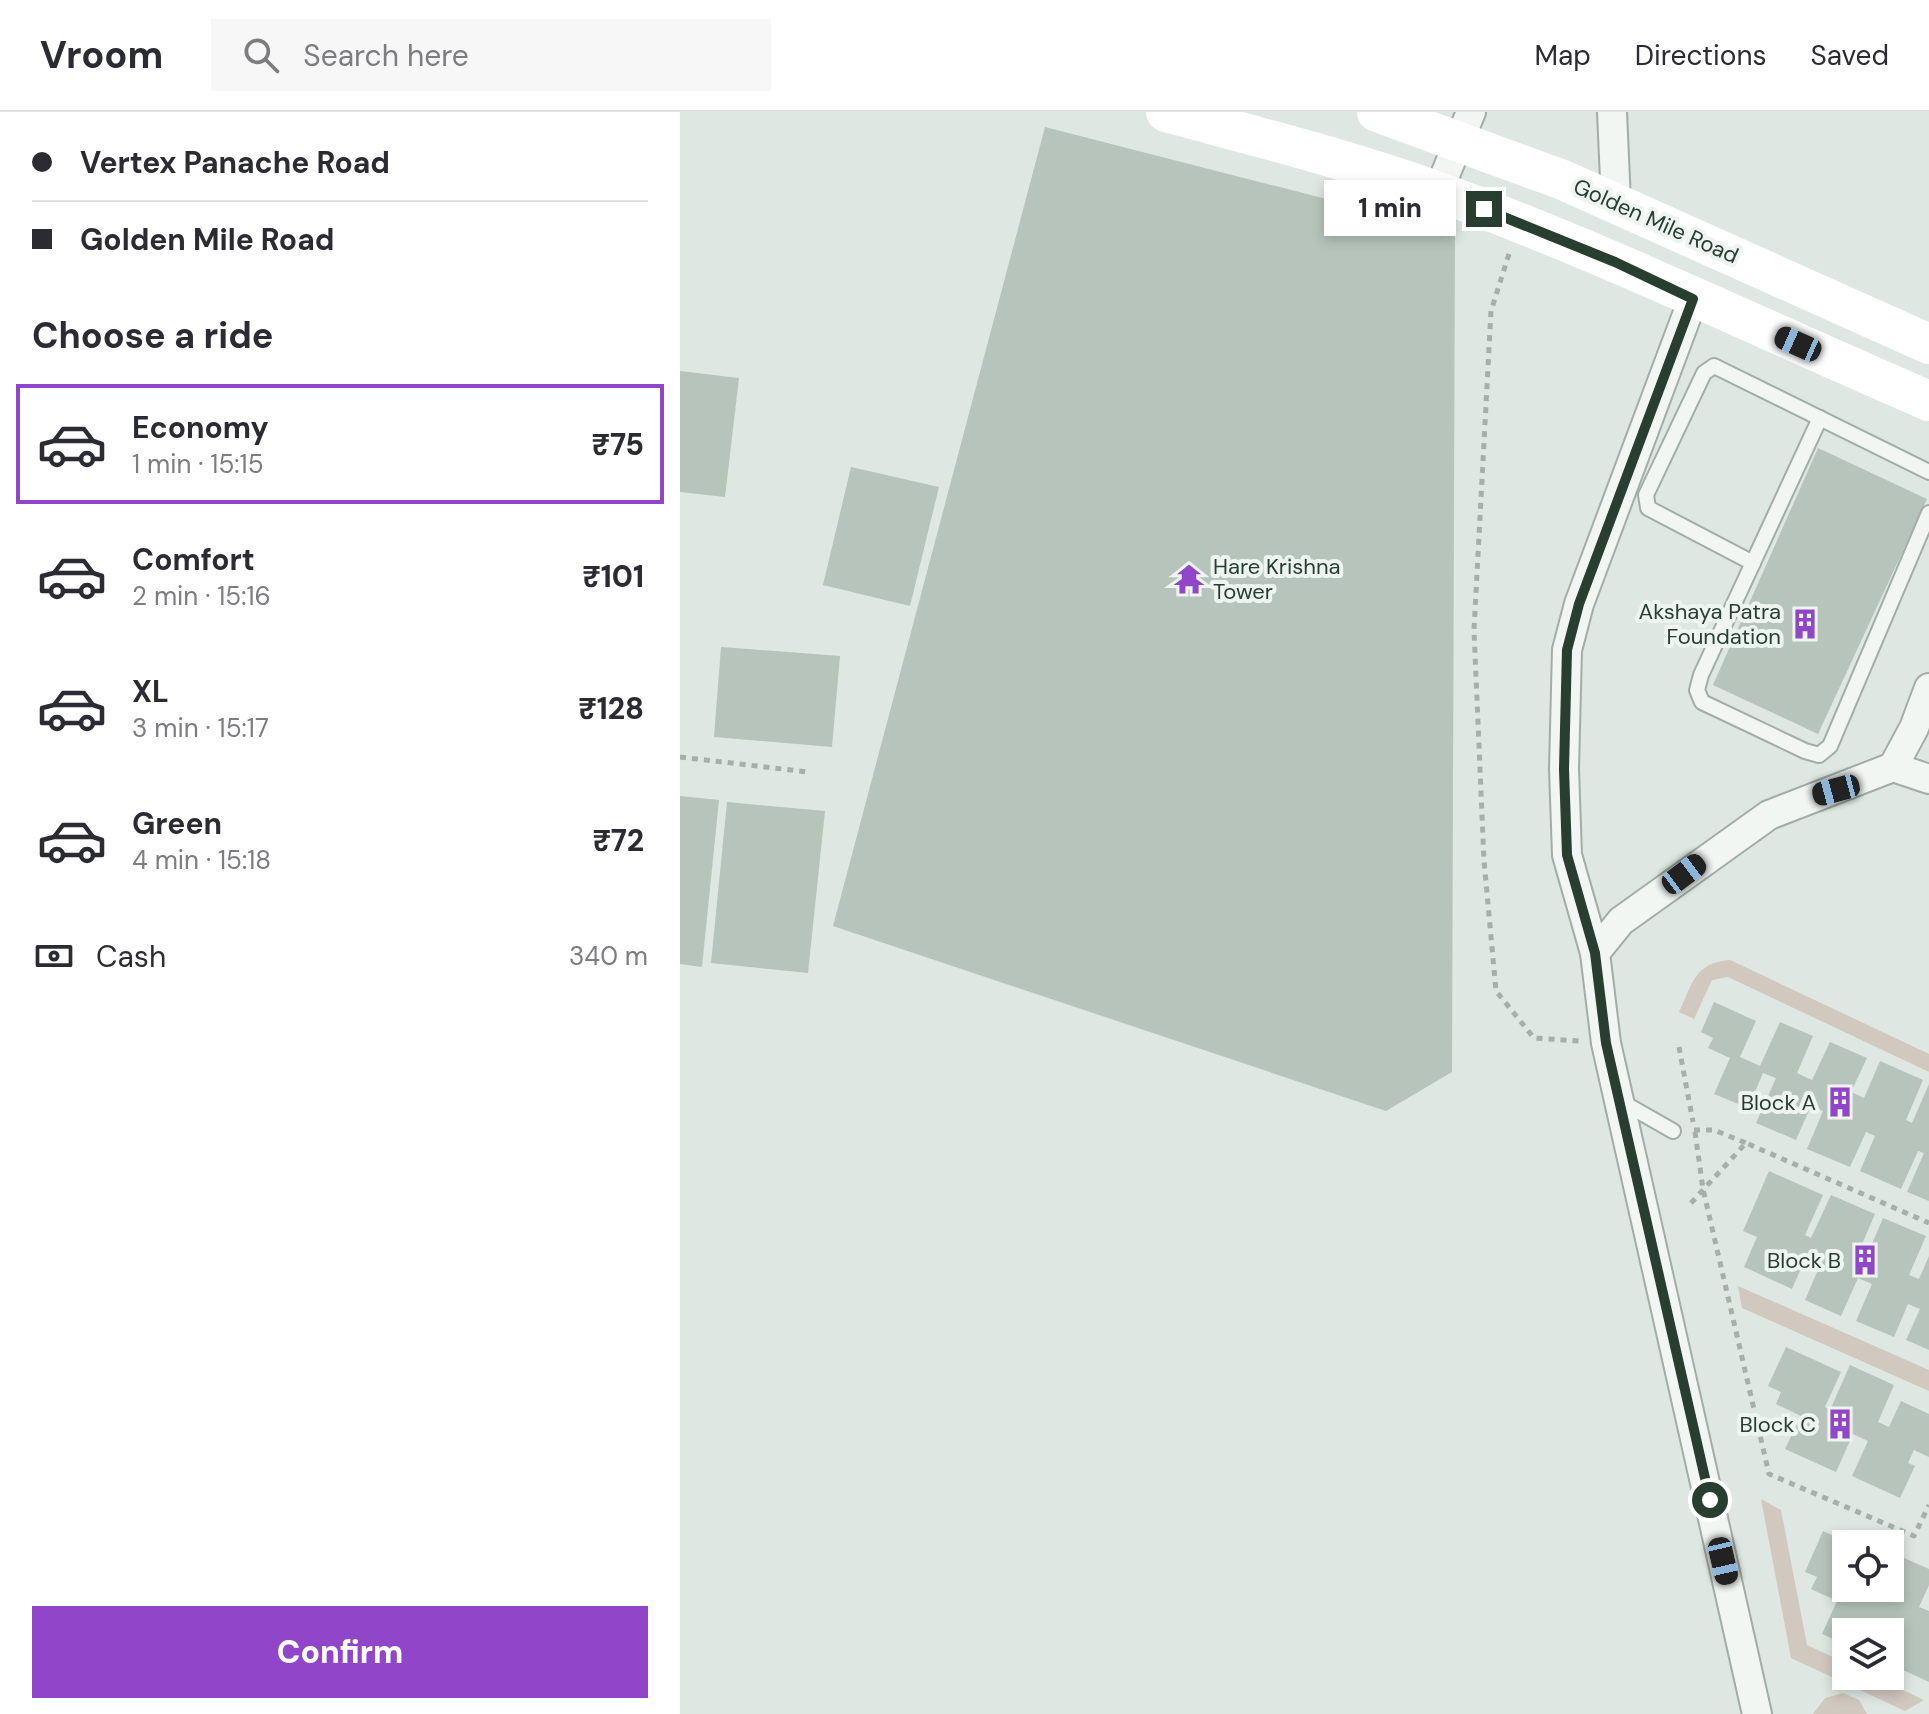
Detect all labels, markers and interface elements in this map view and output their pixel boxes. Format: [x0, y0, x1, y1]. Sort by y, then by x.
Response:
search box [211, 19, 771, 91]
text: Vroom [40, 30, 163, 80]
icon: search [239, 33, 283, 77]
text: Search here [303, 36, 469, 75]
text: Map [1534, 37, 1591, 74]
text: Directions [1635, 37, 1767, 74]
text: Saved [1811, 37, 1889, 74]
text: Vertex Panache Road [80, 143, 390, 182]
street label: Golden Mile Road [1569, 172, 1743, 270]
callout: 1 min [1324, 181, 1456, 237]
text: 1 min [1358, 191, 1422, 225]
route end [1466, 191, 1502, 227]
text: Golden Mile Road [80, 220, 334, 259]
text: Choose a ride [32, 312, 273, 359]
car [1771, 323, 1825, 365]
icon: car [36, 408, 108, 480]
text: Economy [132, 408, 269, 447]
text: ₹75 [592, 425, 644, 464]
text: 1 min · 15:15 [132, 447, 264, 481]
icon: car [36, 540, 108, 612]
text: Comfort [132, 540, 255, 579]
place label: Hare Krishna Tower [1213, 552, 1341, 606]
text: ₹101 [582, 557, 644, 596]
temple icon: Hare Krishna Tower [1172, 562, 1206, 596]
text: 2 min · 15:16 [132, 579, 271, 613]
place label: Akshaya Patra Foundation [1639, 597, 1781, 651]
building icon: Akshaya Patra Foundation [1788, 607, 1822, 641]
icon: car [36, 672, 108, 744]
text: XL [132, 672, 169, 711]
text: ₹128 [578, 689, 644, 728]
text: 3 min · 15:17 [132, 711, 269, 745]
car [1810, 772, 1862, 808]
icon: car [36, 804, 108, 876]
text: Green [132, 804, 222, 843]
text: ₹72 [592, 821, 644, 860]
text: 4 min · 15:18 [132, 843, 271, 877]
car [1658, 850, 1710, 898]
icon: cash [32, 934, 76, 978]
text: Cash [96, 937, 166, 976]
text: 340 m [569, 939, 648, 973]
building icon: Block A [1823, 1085, 1857, 1119]
place label: Block A [1741, 1088, 1816, 1117]
building icon: Block B [1848, 1243, 1882, 1277]
place label: Block B [1767, 1246, 1841, 1275]
building icon: Block C [1823, 1407, 1857, 1441]
place label: Block C [1739, 1410, 1816, 1439]
route start [1692, 1482, 1728, 1518]
map controls [1832, 1530, 1904, 1690]
button: locate [1832, 1530, 1904, 1602]
car [1706, 1535, 1740, 1587]
button: Confirm [32, 1606, 648, 1698]
button: layers [1832, 1618, 1904, 1690]

